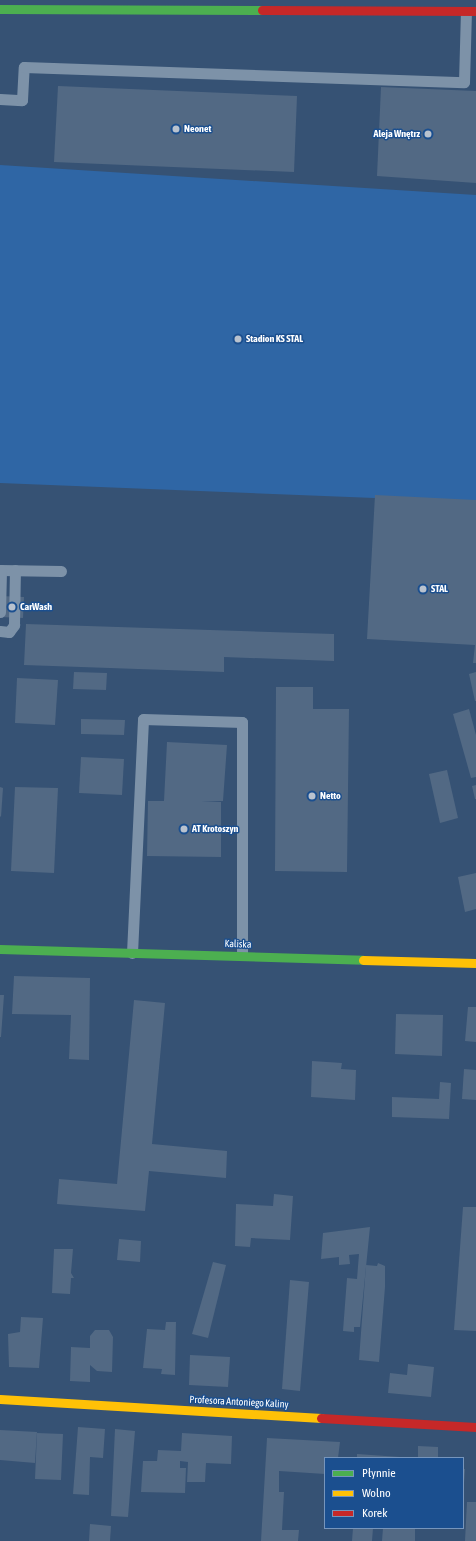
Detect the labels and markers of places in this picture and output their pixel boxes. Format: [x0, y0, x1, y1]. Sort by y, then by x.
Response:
place label: Neonet [184, 123, 211, 135]
marker: Neonet [171, 124, 181, 134]
place label: Aleja Wnętrz [374, 128, 420, 140]
marker: Aleja Wnętrz [423, 129, 433, 139]
place label: Stadion KS STAL [246, 333, 303, 345]
marker: Stadion KS STAL [233, 334, 243, 344]
place label: STAL [431, 583, 448, 595]
marker: STAL [418, 584, 428, 594]
place label: CarWash [20, 601, 52, 613]
marker: CarWash [7, 602, 17, 612]
place label: Netto [320, 790, 341, 802]
marker: Netto [307, 791, 317, 801]
place label: AT Krotoszyn [192, 823, 238, 835]
marker: AT Krotoszyn [179, 824, 189, 834]

